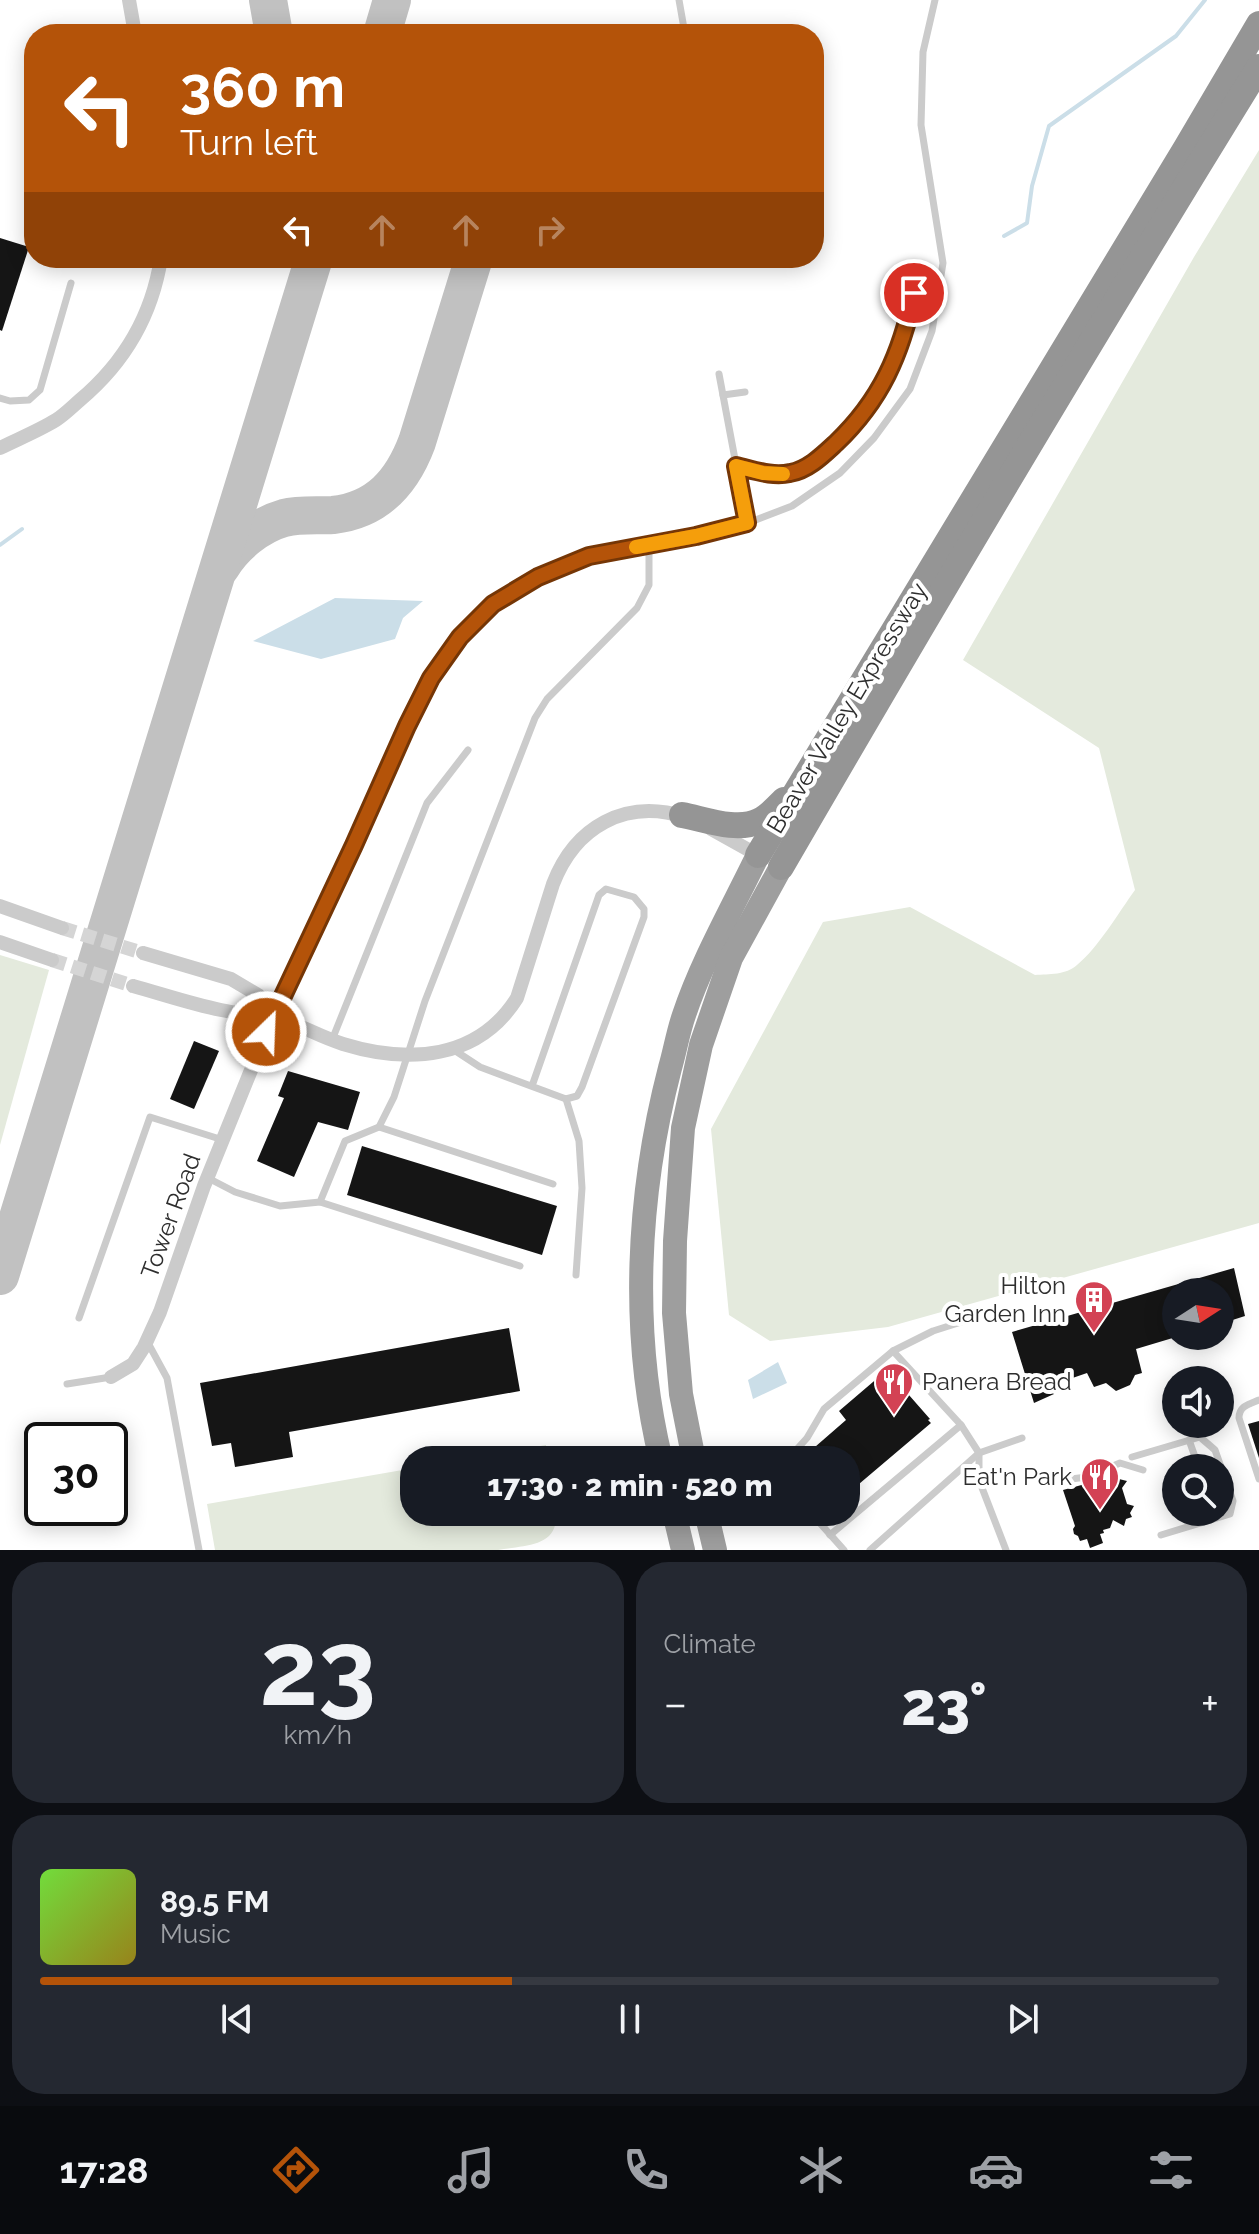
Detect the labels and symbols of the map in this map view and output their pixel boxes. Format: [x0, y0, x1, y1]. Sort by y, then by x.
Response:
pin [880, 259, 948, 327]
street label: Beaver Valley Expressway [760, 577, 933, 838]
position arrow [224, 990, 308, 1074]
street label: Tower Road [135, 1150, 206, 1282]
place label: Hilton Garden Inn [945, 1271, 1066, 1328]
north arrow [1162, 1278, 1234, 1350]
building icon: Hilton Garden Inn [1073, 1279, 1115, 1334]
restaurant icon: Panera Bread [873, 1361, 915, 1416]
place label: Panera Bread [922, 1367, 1072, 1396]
speed limit sign: 30 [24, 1422, 128, 1526]
restaurant icon: Eat'n Park [1079, 1456, 1121, 1511]
place label: Eat'n Park [963, 1462, 1072, 1491]

